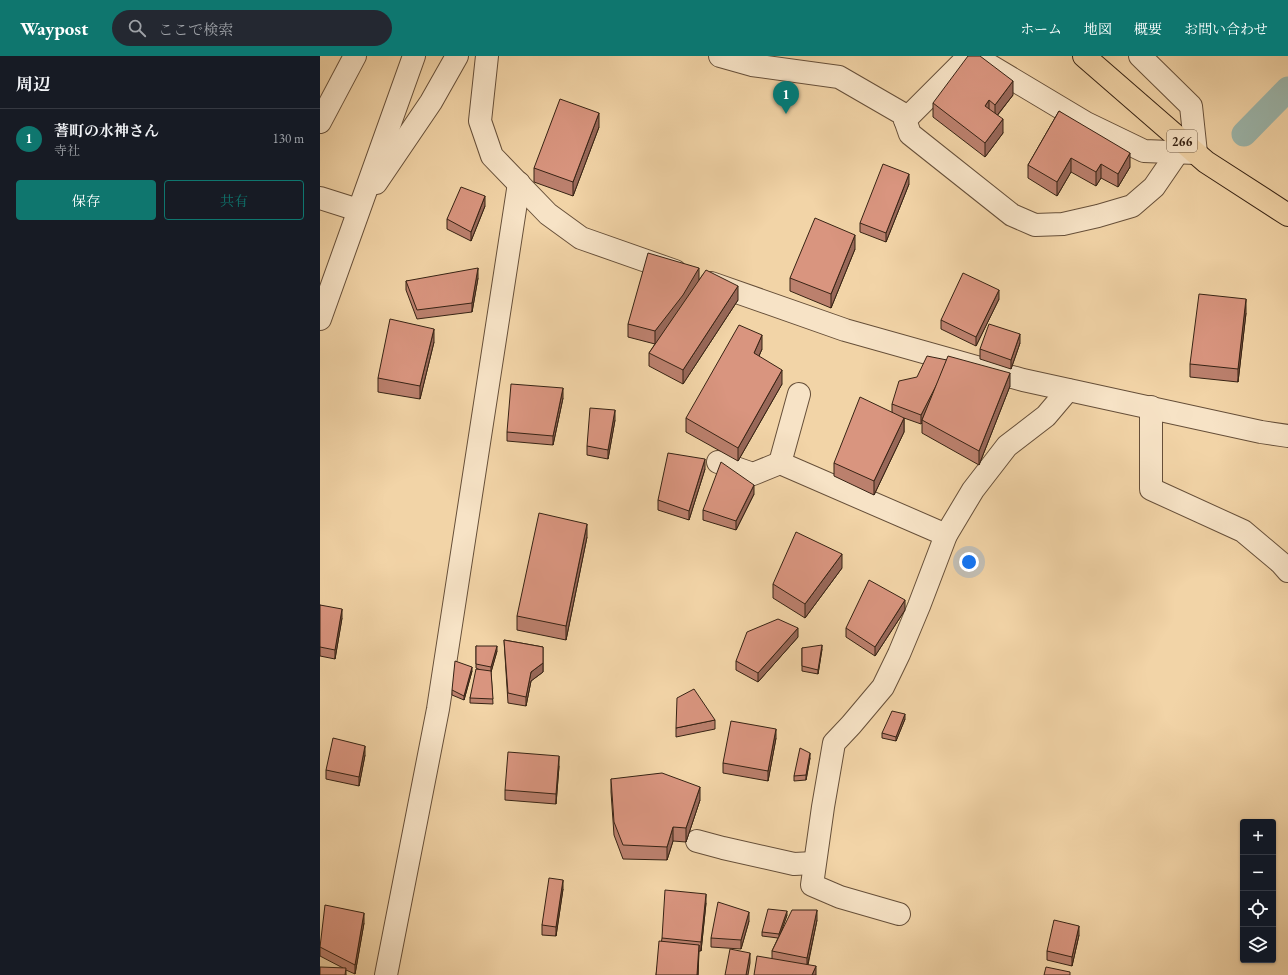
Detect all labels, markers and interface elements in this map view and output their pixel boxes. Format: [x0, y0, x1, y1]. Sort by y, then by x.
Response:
search box [112, 10, 392, 46]
text: Waypost [20, 16, 88, 41]
icon: search [126, 17, 148, 39]
text: ここで検索 [158, 20, 233, 39]
text: ホーム [1020, 20, 1062, 38]
text: 地図 [1084, 20, 1112, 38]
text: 概要 [1134, 20, 1162, 38]
text: お問い合わせ [1184, 20, 1268, 38]
text: 周辺 [16, 73, 50, 95]
pin: 1 [773, 81, 799, 114]
text: 蓍町の水神さん [54, 121, 159, 140]
text: 1 [26, 130, 32, 147]
text: 130 m [273, 130, 304, 147]
road number: 266 [1167, 130, 1197, 152]
text: 寺社 [54, 142, 80, 159]
button: 保存 [16, 180, 156, 220]
button: 共有 [164, 180, 304, 220]
your location [959, 552, 979, 572]
map controls [1240, 819, 1276, 963]
button: + [1240, 819, 1276, 855]
button: − [1240, 855, 1276, 891]
button: locate [1240, 891, 1276, 927]
button: layers [1240, 927, 1276, 963]

